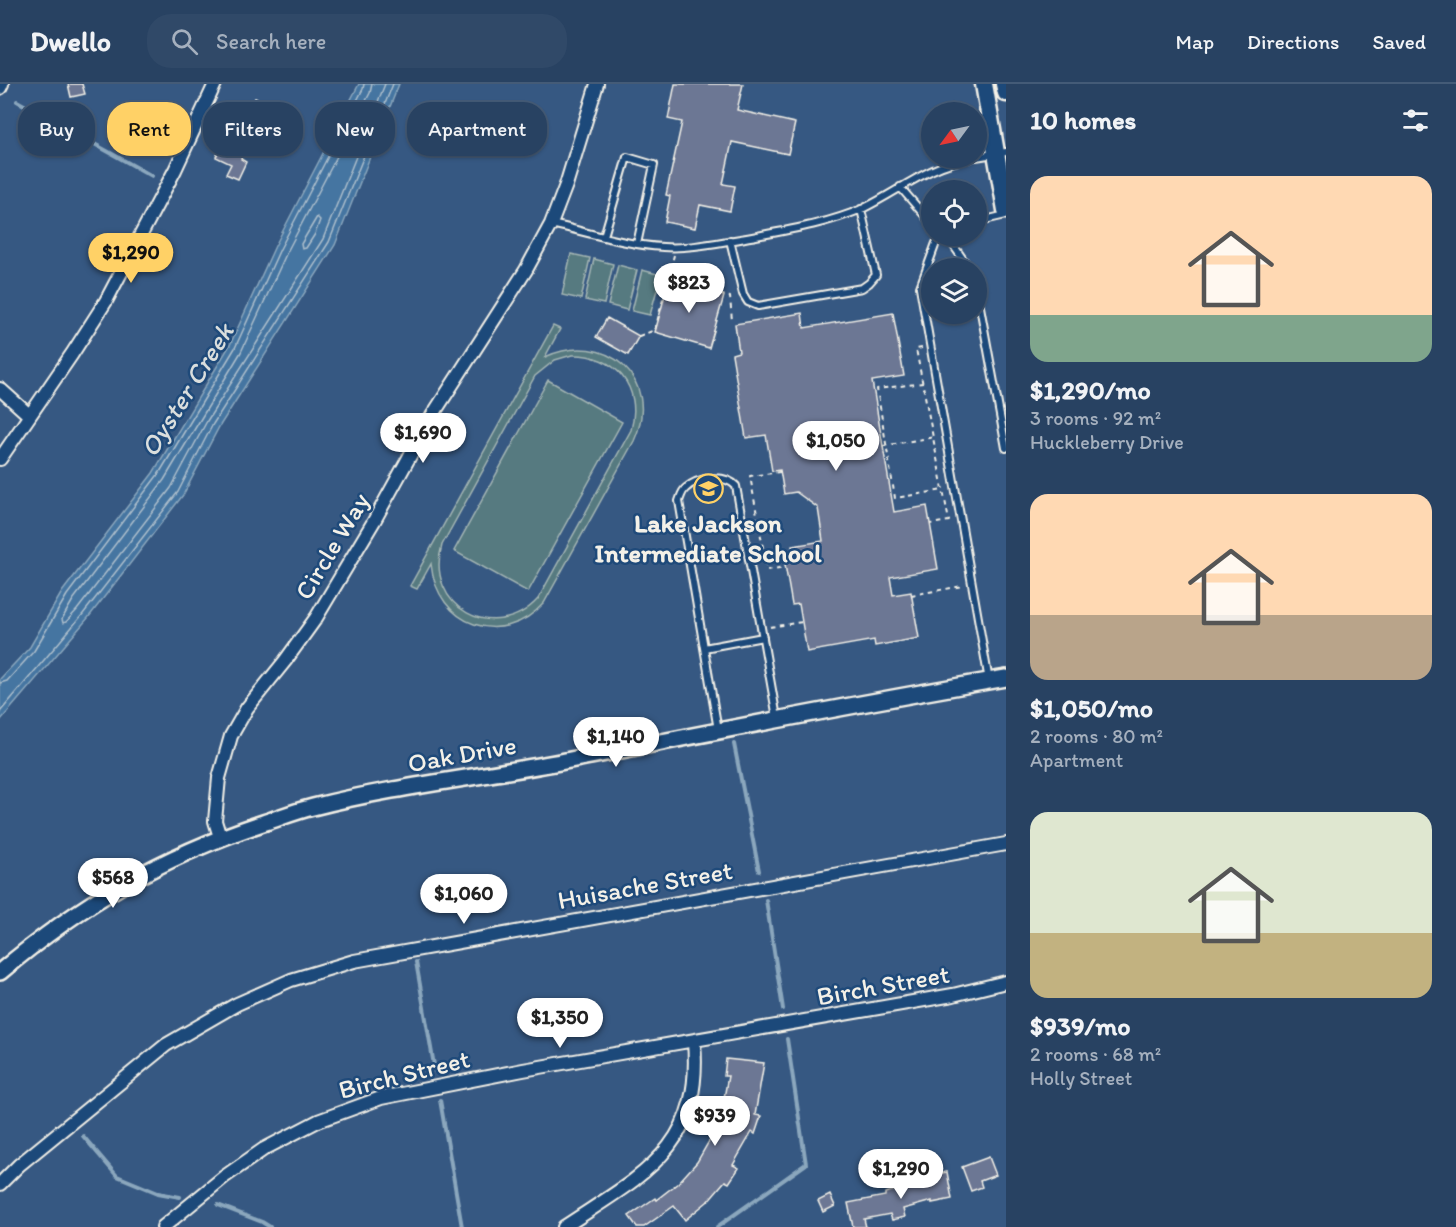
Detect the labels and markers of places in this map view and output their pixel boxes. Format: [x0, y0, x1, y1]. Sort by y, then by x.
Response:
pin: $1,290 [82, 233, 180, 284]
pin: $823 [653, 263, 725, 314]
pin: $1,690 [374, 413, 472, 464]
pin: $1,050 [787, 421, 885, 472]
school or university icon: Lake Jackson Intermediate School [692, 473, 724, 505]
place label: Lake Jackson Intermediate School [594, 507, 822, 569]
pin: $1,140 [567, 717, 665, 768]
pin: $568 [77, 858, 149, 909]
pin: $1,060 [415, 874, 513, 925]
pin: $1,350 [511, 998, 609, 1049]
pin: $939 [679, 1096, 751, 1147]
pin: $1,290 [852, 1149, 950, 1200]

